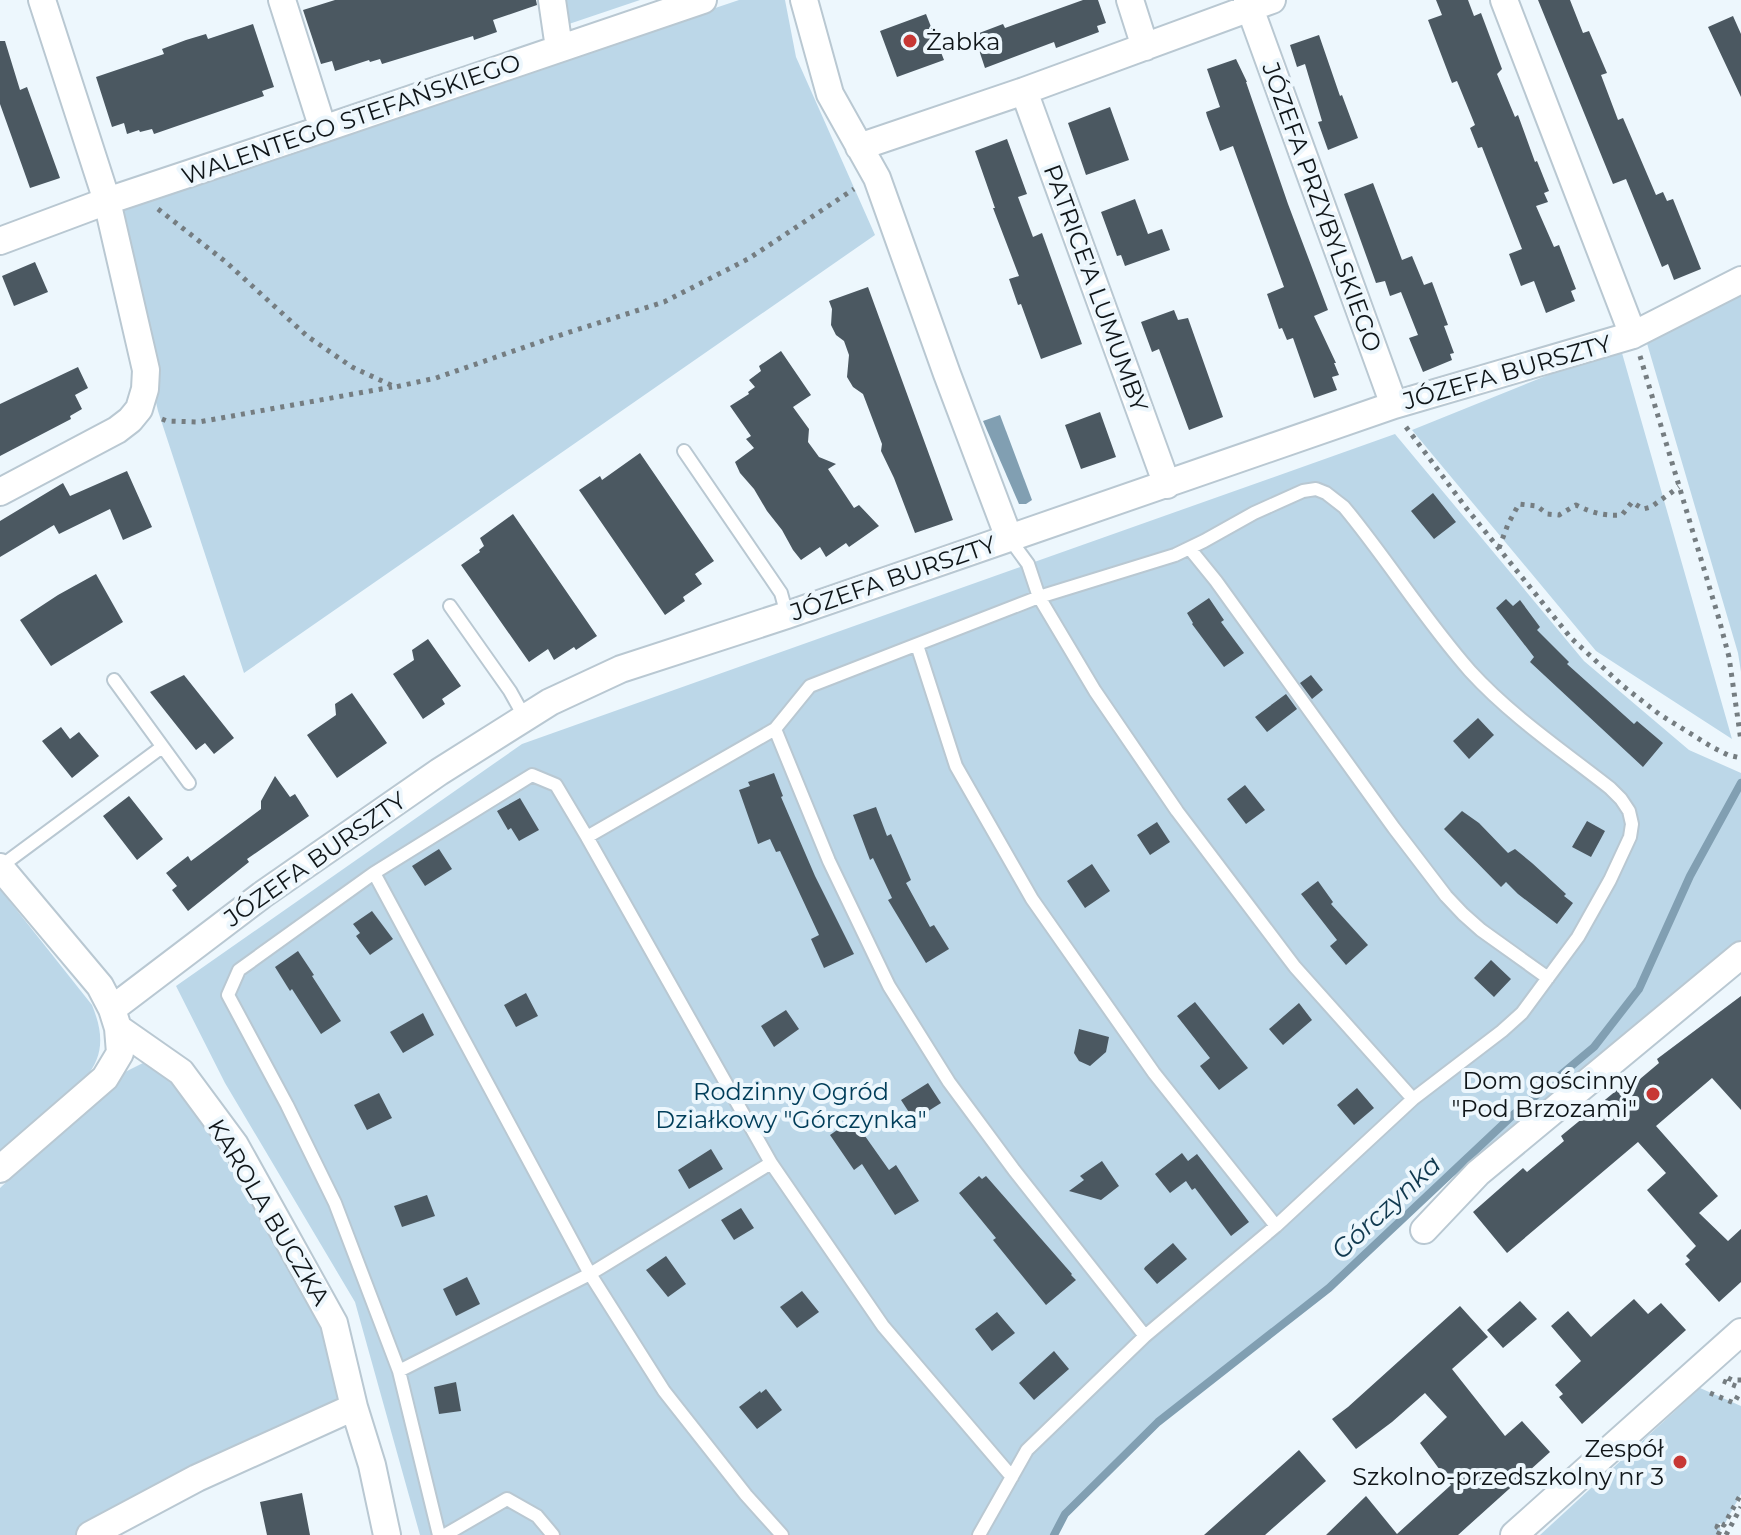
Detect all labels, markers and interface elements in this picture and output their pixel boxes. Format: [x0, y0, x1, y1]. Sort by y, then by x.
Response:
place label: Żabka [926, 27, 1000, 56]
marker: Żabka [901, 32, 919, 50]
street label: WALENTEGO STEFAŃSKIEGO [178, 47, 524, 191]
street label: JÓZEFA PRZYBYLSKIEGO [1256, 57, 1388, 356]
street label: PATRICE'A LUMUMBY [1038, 160, 1155, 416]
street label: JÓZEFA BURSZTY [1399, 328, 1615, 416]
street label: JÓZEFA BURSZTY [786, 529, 1000, 627]
street label: JÓZEFA BURSZTY [218, 785, 412, 933]
place label: Dom gościnny "Pod Brzozami" [1452, 1066, 1637, 1123]
park label: Rodzinny Ogród Działkowy "Górczynka" [655, 1077, 927, 1134]
marker: Dom gościnny "Pod Brzozami" [1644, 1085, 1662, 1103]
street label: KAROLA BUCZKA [202, 1114, 336, 1311]
water label: Górczynka [1325, 1148, 1447, 1266]
place label: Zespół Szkolno-przedszkolny nr 3 [1352, 1434, 1664, 1491]
marker: Zespół Szkolno-przedszkolny nr 3 [1671, 1453, 1689, 1471]

